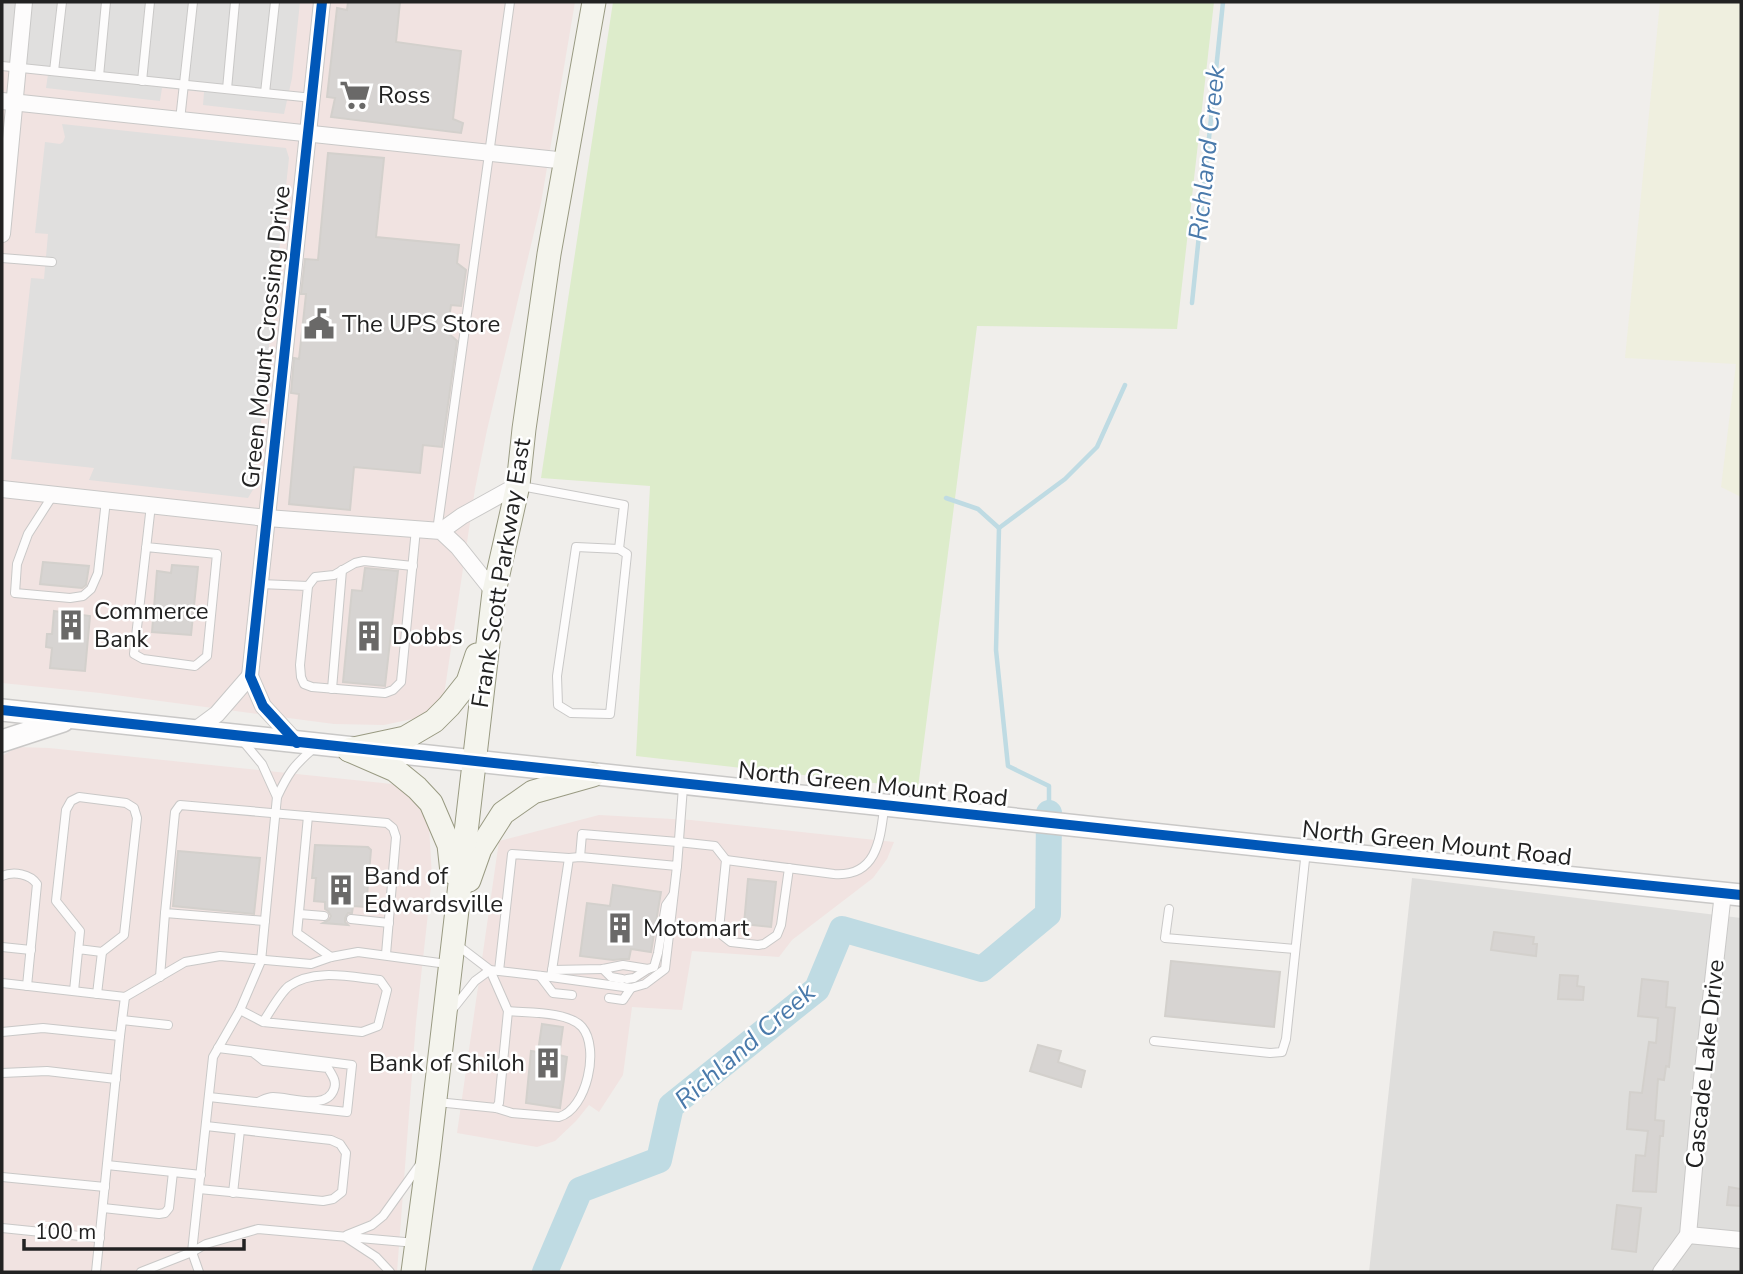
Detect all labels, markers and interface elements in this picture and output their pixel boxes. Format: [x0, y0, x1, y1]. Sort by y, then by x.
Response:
water label: Richland Creek [1180, 63, 1234, 242]
supermarket icon: Ross [338, 78, 372, 112]
place label: Ross [378, 79, 430, 111]
street label: Green Mount Crossing Drive [234, 184, 298, 490]
public building icon: The UPS Store [302, 307, 336, 341]
place label: The UPS Store [342, 308, 500, 340]
street label: Frank Scott Parkway East [464, 435, 538, 710]
place label: Commerce Bank [94, 595, 209, 655]
building icon: Commerce Bank [54, 608, 88, 642]
building icon: Dobbs [352, 619, 386, 653]
place label: Dobbs [392, 620, 463, 652]
street label: North Green Mount Road [737, 754, 1009, 814]
street label: North Green Mount Road [1301, 813, 1573, 873]
place label: Band of Edwardsville [364, 860, 503, 920]
building icon: Band of Edwardsville [324, 873, 358, 907]
building icon: Motomart [603, 911, 637, 945]
place label: Motomart [643, 912, 750, 944]
street label: Cascade Lake Drive [1678, 958, 1732, 1170]
water label: Richland Creek [667, 975, 824, 1117]
building icon: Bank of Shiloh [531, 1046, 565, 1080]
place label: Bank of Shiloh [369, 1047, 525, 1079]
scale bar [24, 1208, 245, 1252]
text: 100 m [35, 1218, 96, 1246]

